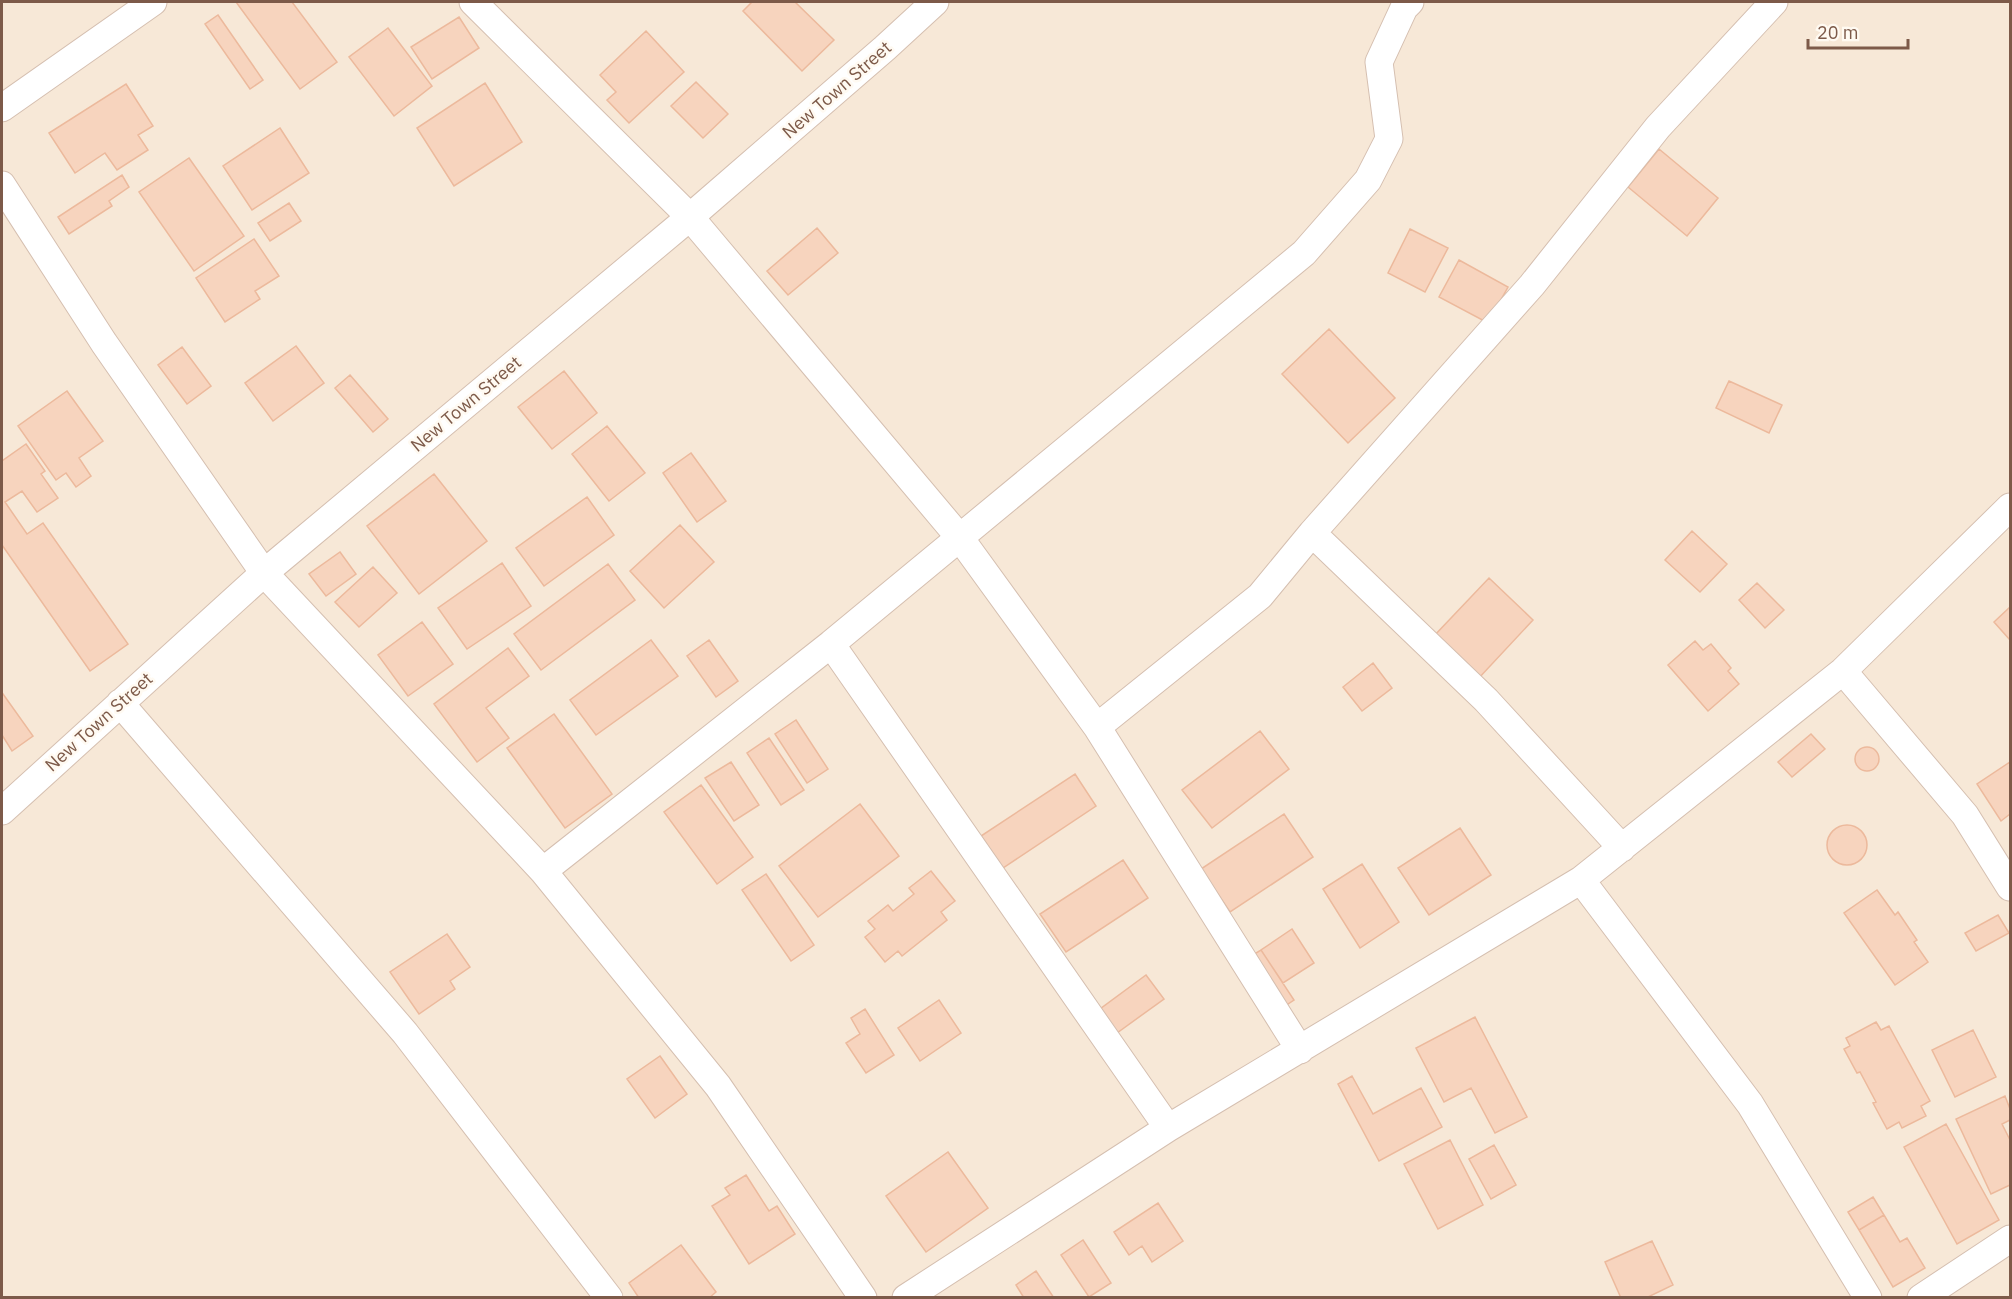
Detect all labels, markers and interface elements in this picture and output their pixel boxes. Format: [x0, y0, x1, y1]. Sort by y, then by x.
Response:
scale bar [1808, 12, 1908, 50]
text: 20 m [1817, 21, 1859, 44]
street label: New Town Street [777, 36, 896, 143]
street label: New Town Street [406, 351, 526, 457]
street label: New Town Street [40, 667, 157, 776]

